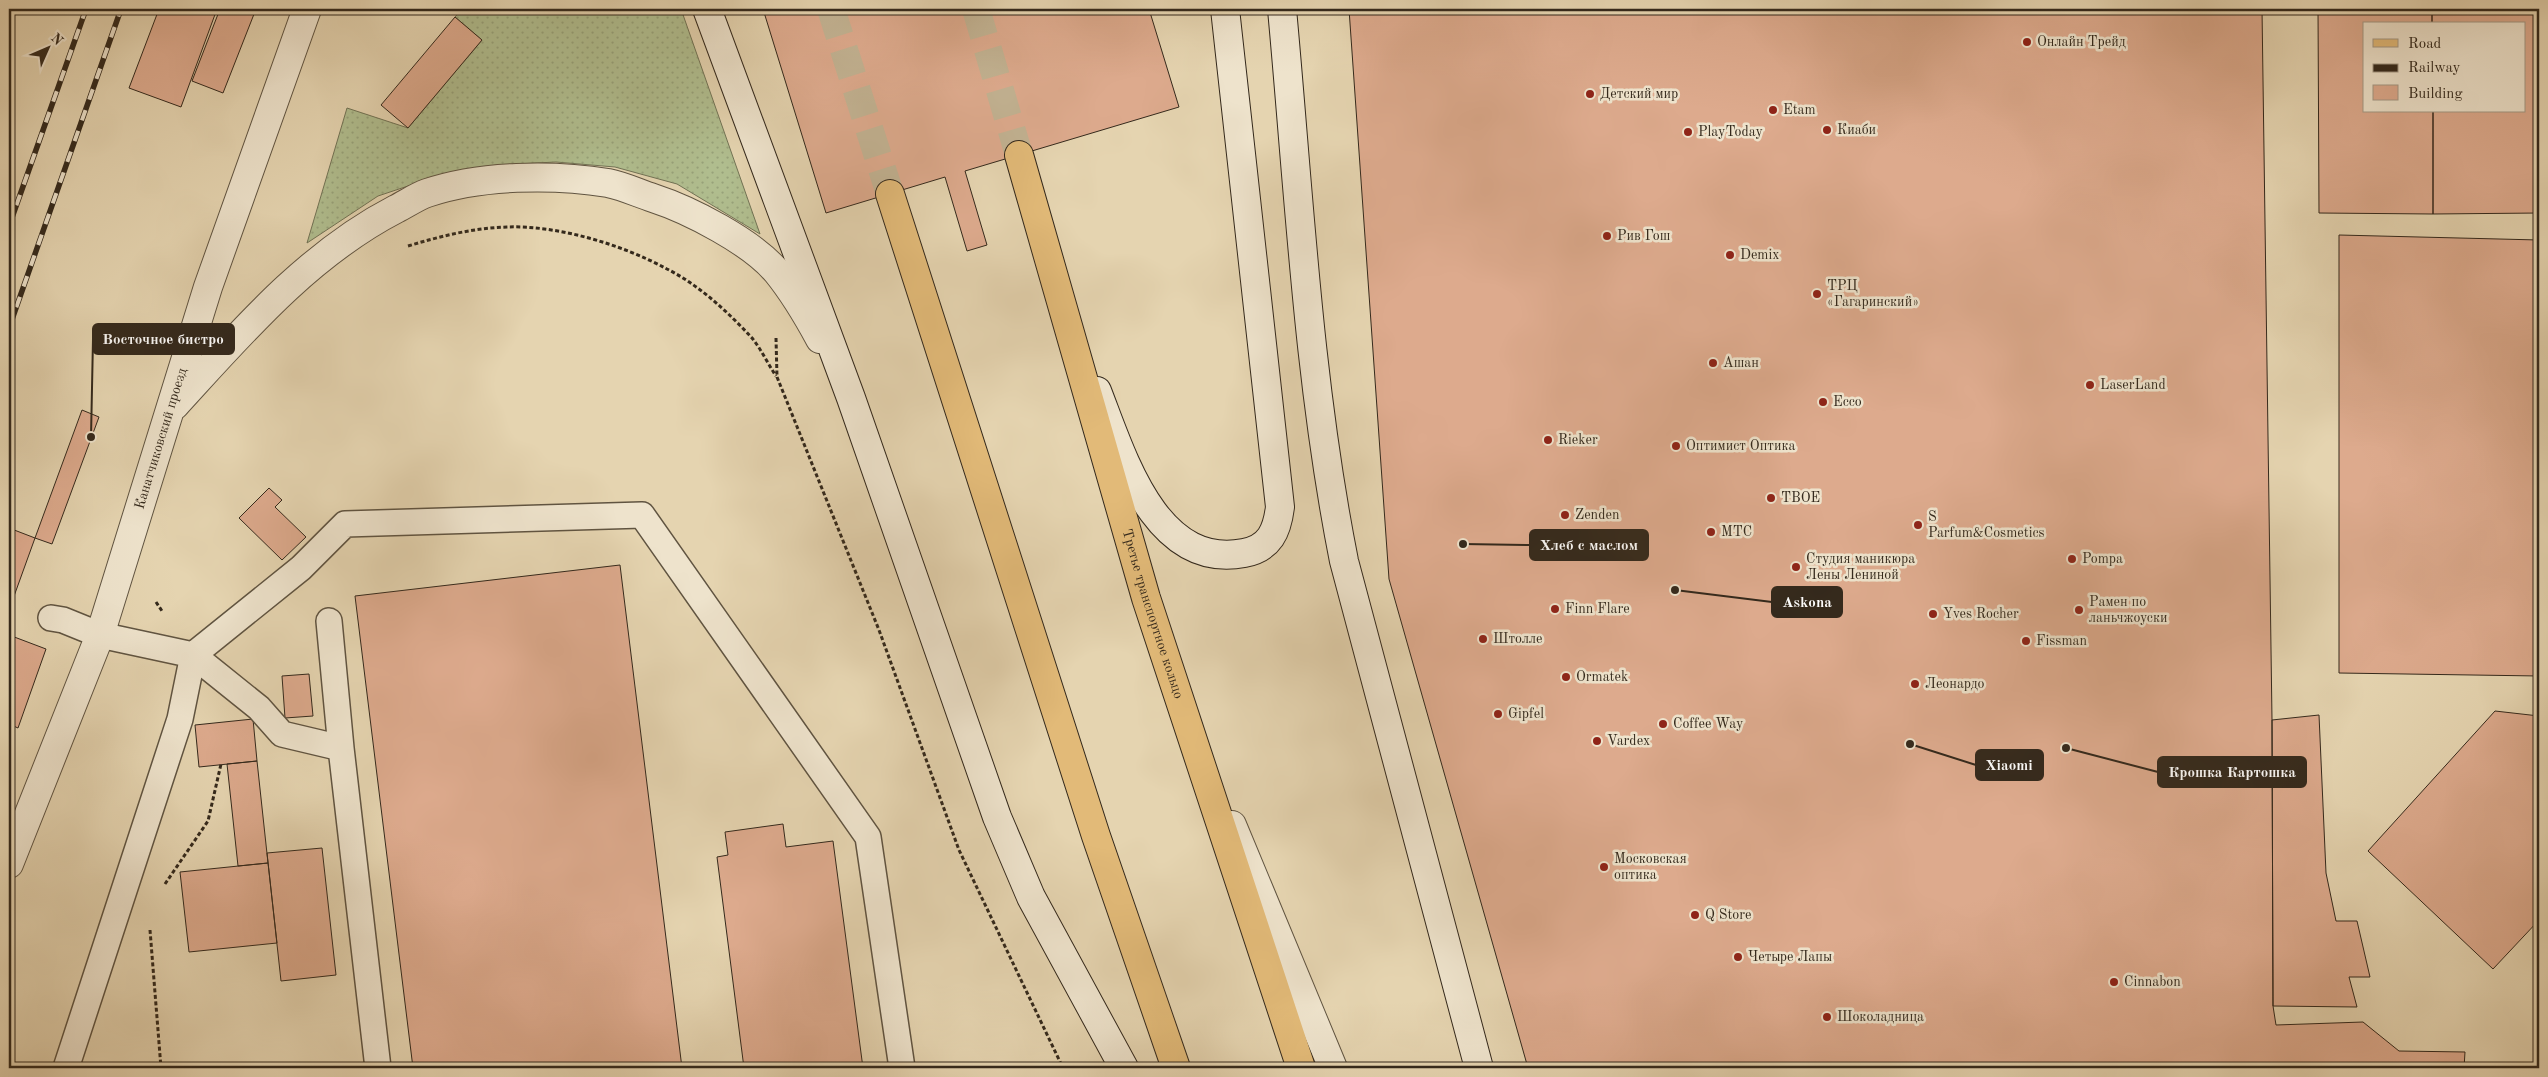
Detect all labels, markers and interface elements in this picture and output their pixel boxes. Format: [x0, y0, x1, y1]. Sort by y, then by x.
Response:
north arrow [22, 22, 72, 72]
legend [2363, 22, 2526, 112]
text: N [48, 31, 65, 48]
place label: Онлайн Трейд [2037, 35, 2126, 49]
marker: Онлайн Трейд [2021, 36, 2033, 48]
text: Road [2408, 37, 2442, 52]
text: Railway [2408, 61, 2461, 76]
place label: Детский мир [1600, 87, 1678, 101]
text: Building [2408, 87, 2463, 102]
marker: Детский мир [1584, 88, 1596, 100]
place label: Etam [1783, 103, 1816, 117]
marker: Etam [1767, 104, 1779, 116]
place label: Киаби [1837, 123, 1876, 137]
marker: Киаби [1821, 124, 1833, 136]
place label: PlayToday [1698, 125, 1763, 139]
marker: PlayToday [1682, 126, 1694, 138]
place label: Рив Гош [1617, 229, 1671, 243]
marker: Рив Гош [1601, 230, 1613, 242]
place label: Demix [1740, 248, 1780, 262]
marker: Demix [1724, 249, 1736, 261]
place label: ТРЦ «Гагаринский» [1827, 279, 1919, 309]
marker: ТРЦ «Гагаринский» [1811, 288, 1823, 300]
callout: Восточное бистро [93, 324, 234, 354]
text: Восточное бистро [102, 333, 224, 348]
place label: Ашан [1723, 356, 1759, 370]
marker: Ашан [1707, 357, 1719, 369]
street label: Канатчиковский проезд [132, 366, 189, 511]
place label: LaserLand [2100, 378, 2166, 392]
marker: LaserLand [2084, 379, 2096, 391]
place label: Ecco [1833, 395, 1862, 409]
marker: Ecco [1817, 396, 1829, 408]
place label: Rieker [1558, 433, 1598, 447]
marker: Rieker [1542, 434, 1554, 446]
place label: Оптимист Оптика [1686, 439, 1795, 453]
marker: Оптимист Оптика [1670, 440, 1682, 452]
place label: ТВОЕ [1781, 491, 1820, 505]
marker: ТВОЕ [1765, 492, 1777, 504]
place label: Zenden [1575, 508, 1620, 522]
marker: Zenden [1559, 509, 1571, 521]
place label: S Parfum&Cosmetics [1928, 510, 2045, 540]
marker: S Parfum&Cosmetics [1912, 519, 1924, 531]
place label: МТС [1721, 525, 1752, 539]
marker: МТС [1705, 526, 1717, 538]
street label: Третье транспортное кольцо [1120, 528, 1186, 701]
callout: Хлеб с маслом [1530, 530, 1648, 560]
text: Хлеб с маслом [1540, 539, 1639, 554]
place label: Студия маникюра Лены Лениной [1806, 552, 1915, 582]
place label: Pompa [2082, 552, 2123, 566]
marker: Pompa [2066, 553, 2078, 565]
marker: Студия маникюра Лены Лениной [1790, 561, 1802, 573]
callout: Askona [1772, 587, 1842, 617]
place label: Рамен по ланьчжоуски [2089, 595, 2168, 625]
text: Askona [1782, 596, 1832, 611]
place label: Finn Flare [1565, 602, 1630, 616]
marker: Finn Flare [1549, 603, 1561, 615]
marker: Рамен по ланьчжоуски [2073, 604, 2085, 616]
place label: Yves Rocher [1943, 607, 2019, 621]
marker: Yves Rocher [1927, 608, 1939, 620]
place label: Штолле [1493, 632, 1543, 646]
marker: Штолле [1477, 633, 1489, 645]
place label: Fissman [2036, 634, 2087, 648]
marker: Fissman [2020, 635, 2032, 647]
place label: Ormatek [1576, 670, 1628, 684]
marker: Ormatek [1560, 671, 1572, 683]
place label: Леонардо [1925, 677, 1985, 691]
marker: Леонардо [1909, 678, 1921, 690]
place label: Gipfel [1508, 707, 1544, 721]
marker: Gipfel [1492, 708, 1504, 720]
place label: Coffee Way [1673, 717, 1744, 731]
marker: Coffee Way [1657, 718, 1669, 730]
place label: Vardex [1607, 734, 1650, 748]
marker: Vardex [1591, 735, 1603, 747]
callout: Xiaomi [1976, 750, 2043, 780]
callout: Крошка Картошка [2158, 757, 2306, 787]
text: Xiaomi [1985, 759, 2033, 774]
text: Крошка Картошка [2168, 766, 2296, 781]
place label: Московская оптика [1614, 852, 1687, 882]
marker: Московская оптика [1598, 861, 1610, 873]
place label: Q Store [1705, 908, 1751, 922]
marker: Q Store [1689, 909, 1701, 921]
place label: Четыре Лапы [1748, 950, 1832, 964]
marker: Четыре Лапы [1732, 951, 1744, 963]
place label: Cinnabon [2124, 975, 2181, 989]
marker: Cinnabon [2108, 976, 2120, 988]
place label: Шоколадница [1837, 1010, 1924, 1024]
marker: Шоколадница [1821, 1011, 1833, 1023]

